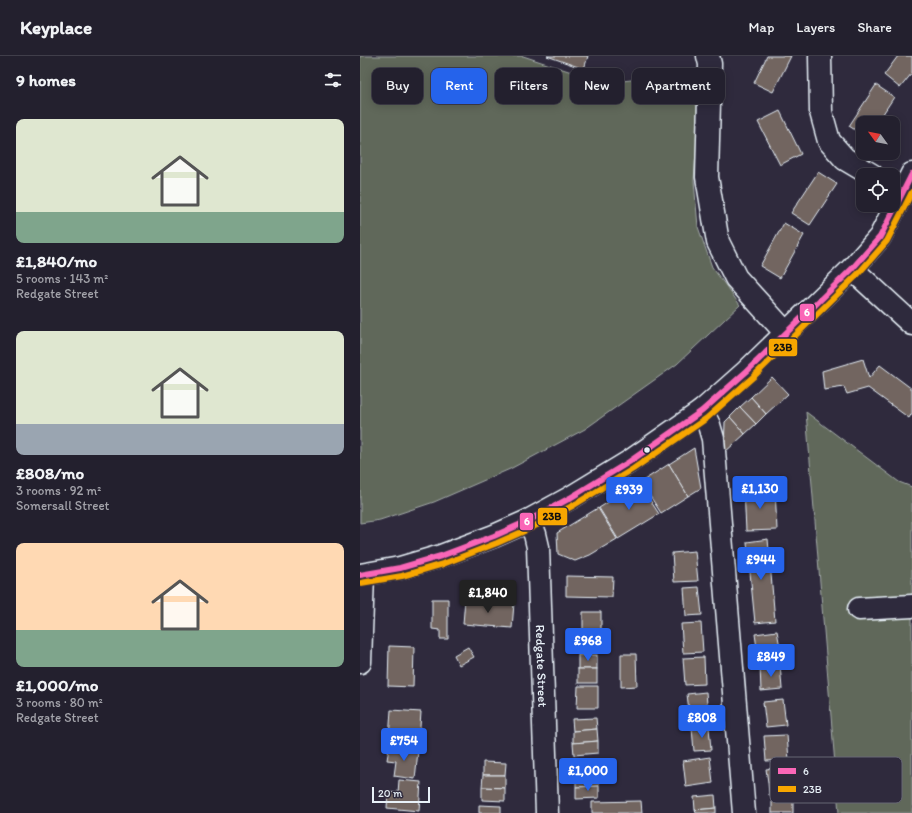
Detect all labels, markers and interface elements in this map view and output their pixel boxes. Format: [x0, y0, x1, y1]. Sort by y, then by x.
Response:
text: Keyplace [20, 16, 92, 39]
text: Map [749, 19, 774, 36]
text: Layers [796, 19, 835, 36]
text: Share [857, 19, 892, 36]
chip: Buy [372, 68, 423, 104]
chip: Rent [431, 68, 487, 104]
chip: Filters [495, 68, 562, 104]
chip: New [570, 68, 624, 104]
chip: Apartment [632, 68, 725, 104]
icon: filters [322, 69, 344, 91]
text: 9 homes [16, 70, 76, 90]
north arrow [856, 116, 900, 160]
map controls [856, 116, 900, 212]
icon: home [144, 145, 216, 217]
button: locate [856, 168, 900, 212]
text: £1,840/mo [16, 251, 97, 271]
text: 5 rooms · 143 m² [16, 271, 108, 286]
text: Redgate Street [16, 286, 99, 301]
line badge: 6 [799, 303, 815, 322]
text: 6 [804, 306, 810, 319]
line badge: 23B [768, 338, 798, 357]
text: 23B [774, 341, 792, 354]
icon: home [144, 357, 216, 429]
unlabelled marker [642, 445, 652, 455]
text: £808/mo [16, 463, 84, 483]
pin: £1,130 [727, 476, 793, 510]
pin: £939 [605, 477, 653, 511]
text: £1,130 [741, 481, 779, 496]
text: £939 [615, 482, 643, 497]
text: 3 rooms · 92 m² [16, 483, 101, 498]
text: Somersall Street [16, 498, 109, 513]
line badge: 23B [537, 507, 568, 526]
text: 23B [543, 510, 561, 523]
line badge: 6 [519, 512, 534, 531]
text: 6 [524, 515, 530, 528]
pin: £944 [737, 547, 785, 581]
text: £944 [746, 552, 776, 567]
icon: home [144, 569, 216, 641]
pin: £1,840 [455, 580, 521, 614]
text: £1,840 [468, 585, 508, 600]
street label: Redgate Street [533, 624, 551, 708]
pin: £968 [564, 628, 612, 662]
text: £968 [574, 633, 602, 648]
pin: £849 [747, 644, 795, 678]
text: £849 [757, 649, 785, 664]
text: £1,000/mo [16, 675, 99, 695]
text: 3 rooms · 80 m² [16, 695, 103, 710]
pin: £808 [678, 705, 726, 739]
text: Redgate Street [16, 710, 99, 725]
text: £808 [687, 710, 717, 725]
pin: £754 [380, 728, 428, 762]
text: £754 [390, 733, 418, 748]
legend [770, 757, 902, 803]
pin: £1,000 [555, 758, 621, 792]
text: £1,000 [568, 763, 608, 778]
text: 6 [803, 765, 809, 778]
text: 23B [803, 783, 822, 796]
scale bar [372, 785, 430, 804]
text: 20 m [378, 787, 402, 800]

